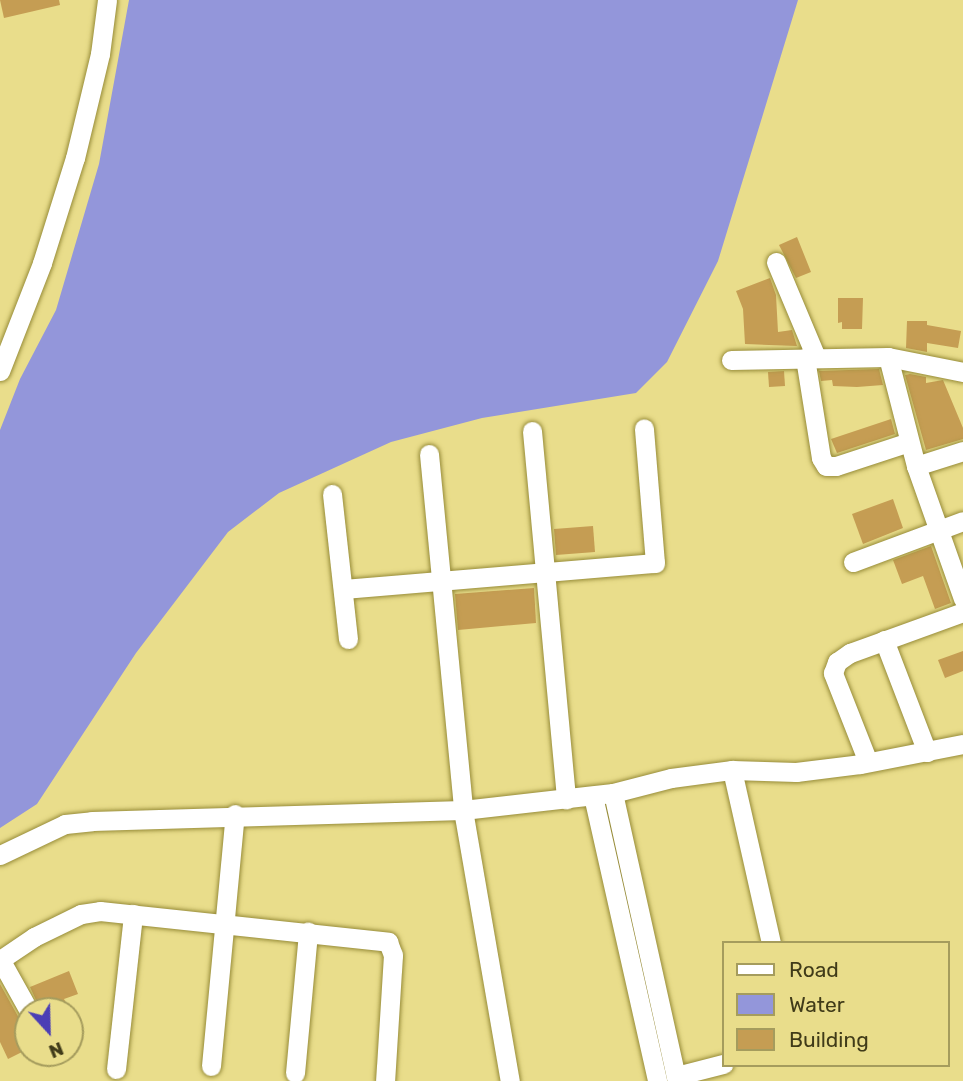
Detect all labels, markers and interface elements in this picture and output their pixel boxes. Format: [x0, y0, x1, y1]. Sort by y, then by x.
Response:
legend [722, 941, 949, 1067]
text: Road [789, 957, 839, 982]
text: Water [789, 992, 845, 1017]
north arrow [14, 997, 84, 1067]
text: Building [789, 1027, 869, 1052]
text: N [46, 1037, 67, 1063]

